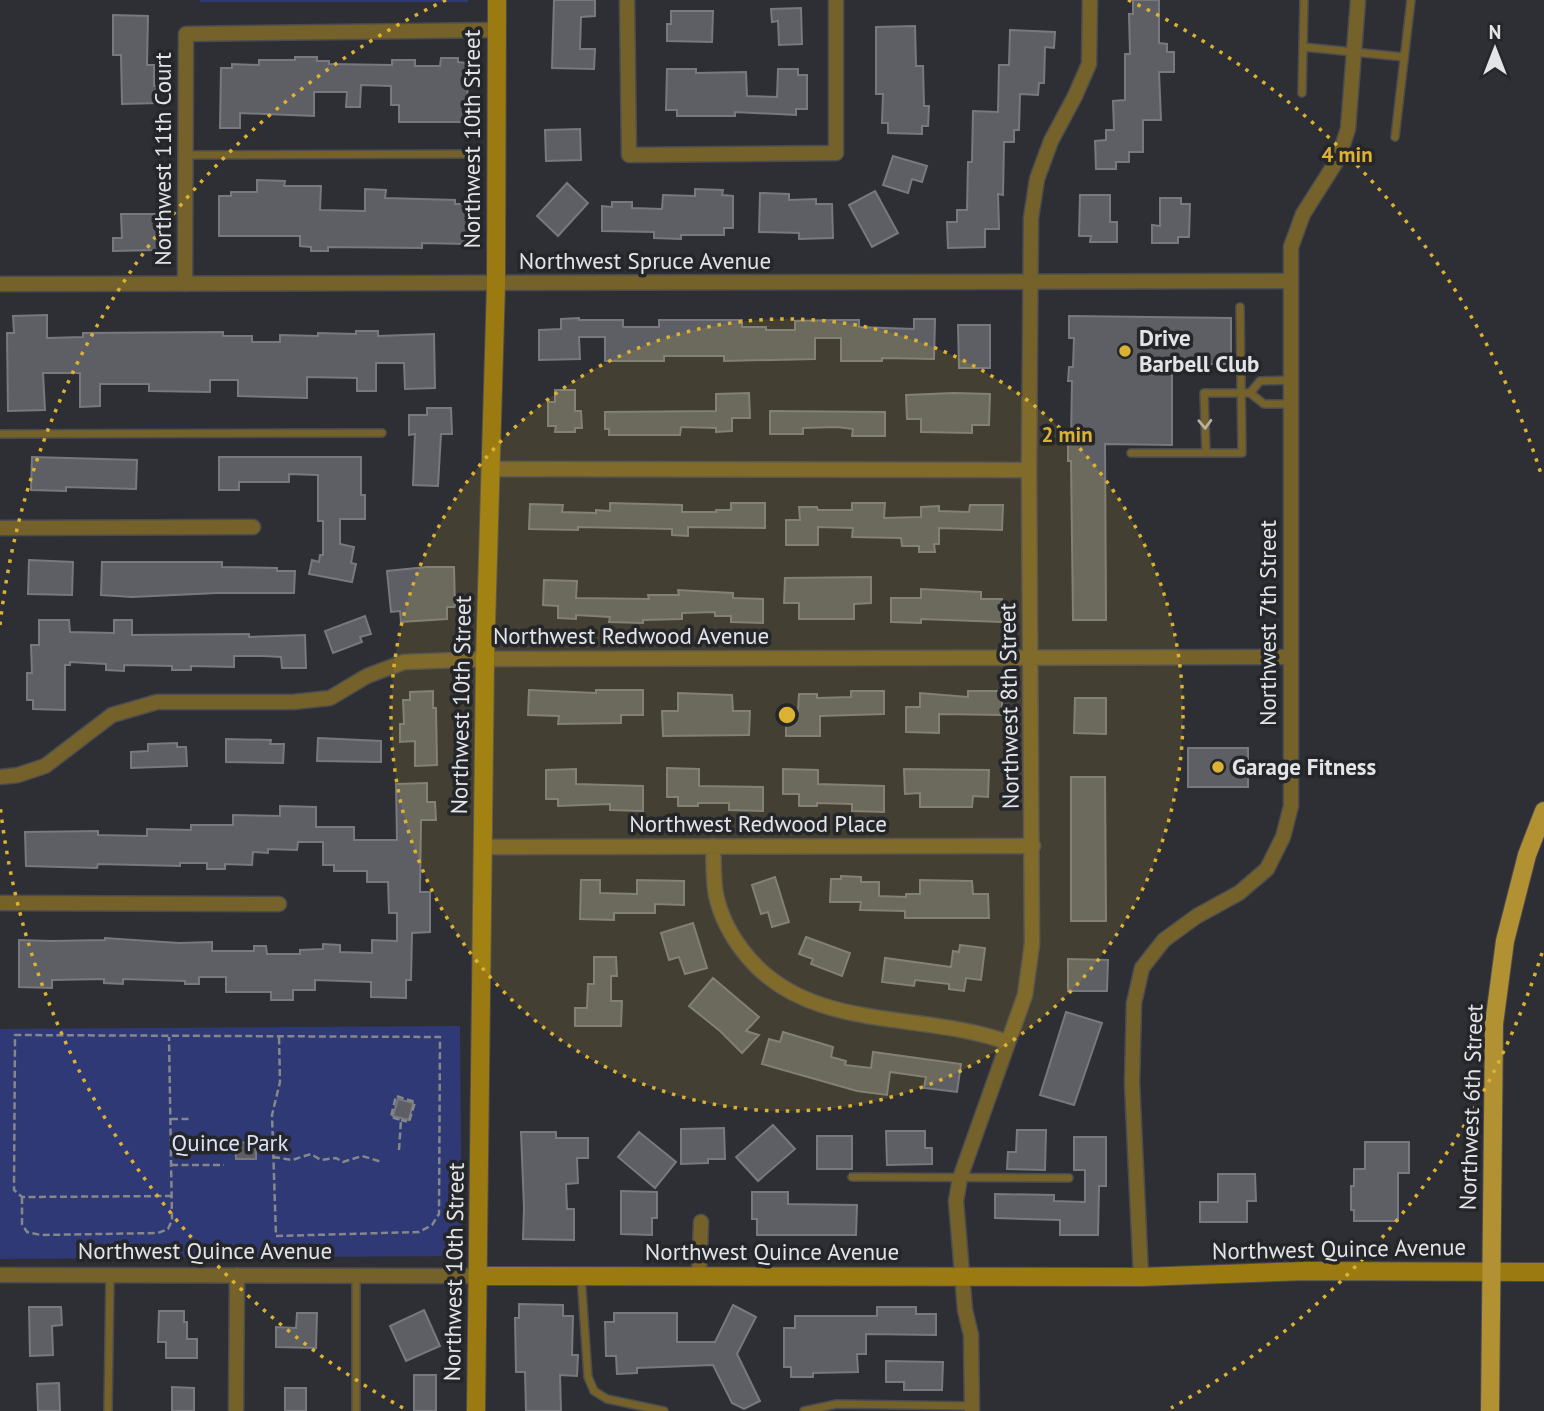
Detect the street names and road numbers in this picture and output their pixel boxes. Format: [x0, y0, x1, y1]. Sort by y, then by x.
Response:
street label: Northwest 10th Street [457, 29, 486, 248]
street label: Northwest 11th Court [148, 52, 177, 266]
street label: Northwest Spruce Avenue [519, 246, 771, 275]
street label: Northwest 7th Street [1253, 520, 1282, 726]
street label: Northwest 10th Street [444, 595, 477, 815]
street label: Northwest 8th Street [992, 602, 1025, 809]
street label: Northwest Redwood Avenue [493, 621, 769, 650]
street label: Northwest Redwood Place [629, 809, 887, 838]
street label: Northwest 6th Street [1452, 1003, 1489, 1211]
street label: Northwest 10th Street [437, 1162, 470, 1382]
street label: Northwest Quince Avenue [1212, 1232, 1466, 1265]
street label: Northwest Quince Avenue [78, 1236, 332, 1265]
street label: Northwest Quince Avenue [645, 1237, 899, 1266]

